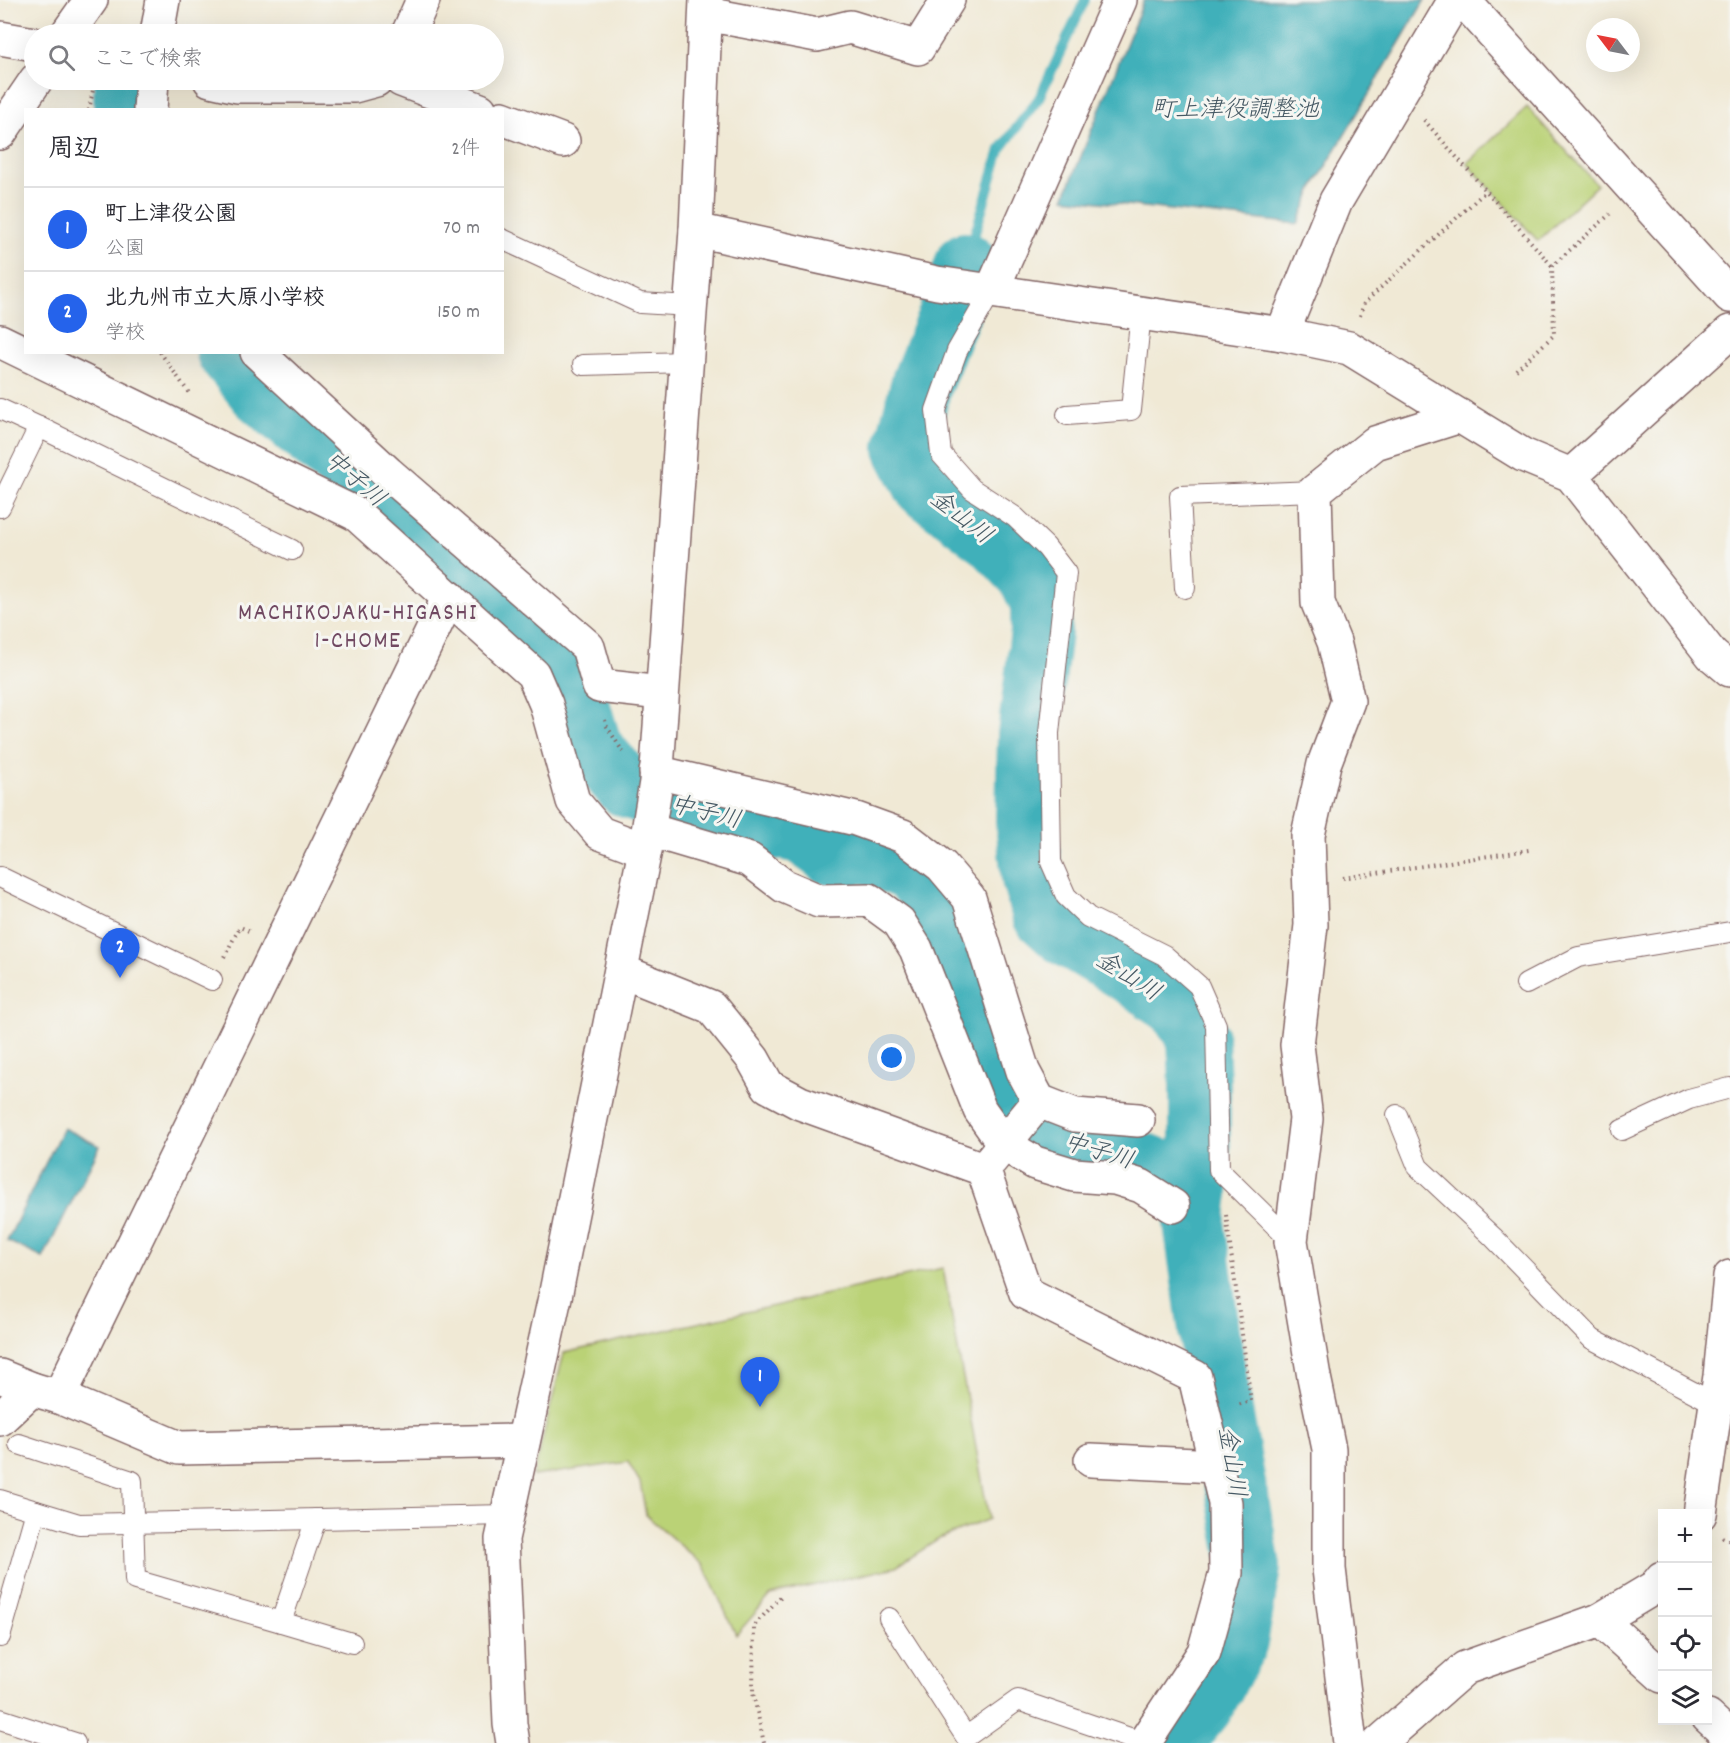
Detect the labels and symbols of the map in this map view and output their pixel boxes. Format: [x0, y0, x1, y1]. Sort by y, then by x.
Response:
north arrow [1586, 18, 1640, 72]
water label: 町上津役調整池 [1151, 94, 1320, 128]
water label: 中子川 [316, 444, 392, 517]
water label: 金山川 [921, 483, 999, 554]
district label: MACHIKOJAKU-HIGASHI 1-CHOME [238, 597, 478, 659]
water label: 中子川 [666, 789, 744, 839]
pin: 2 [100, 928, 140, 978]
water label: 金山川 [1088, 944, 1167, 1011]
your location [877, 1043, 906, 1072]
water label: 中子川 [1059, 1126, 1138, 1180]
pin: 1 [740, 1358, 780, 1407]
water label: 金山川 [1208, 1424, 1252, 1501]

